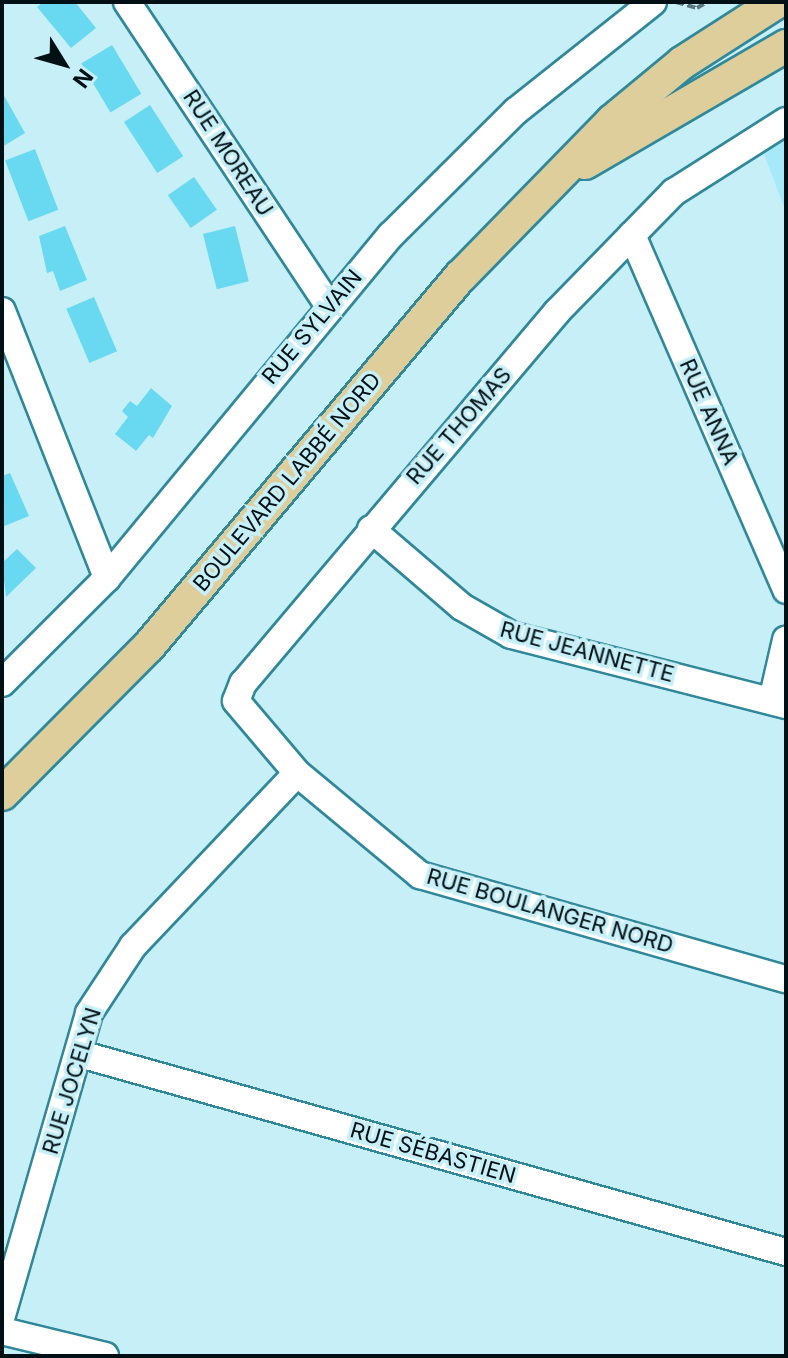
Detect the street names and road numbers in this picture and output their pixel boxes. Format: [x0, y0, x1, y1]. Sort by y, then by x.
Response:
street label: RUE MOREAU [177, 85, 279, 221]
street label: RUE SYLVAIN [256, 264, 368, 390]
street label: RUE ANNA [674, 355, 744, 469]
street label: RUE THOMAS [401, 362, 517, 490]
street label: BOULEVARD LABBÉ NORD [188, 367, 386, 597]
street label: RUE JEANNETTE [497, 616, 677, 688]
street label: RUE BOULANGER NORD [424, 863, 676, 959]
street label: RUE JOCELYN [37, 1005, 107, 1157]
street label: RUE SÉBASTIEN [347, 1117, 519, 1189]

